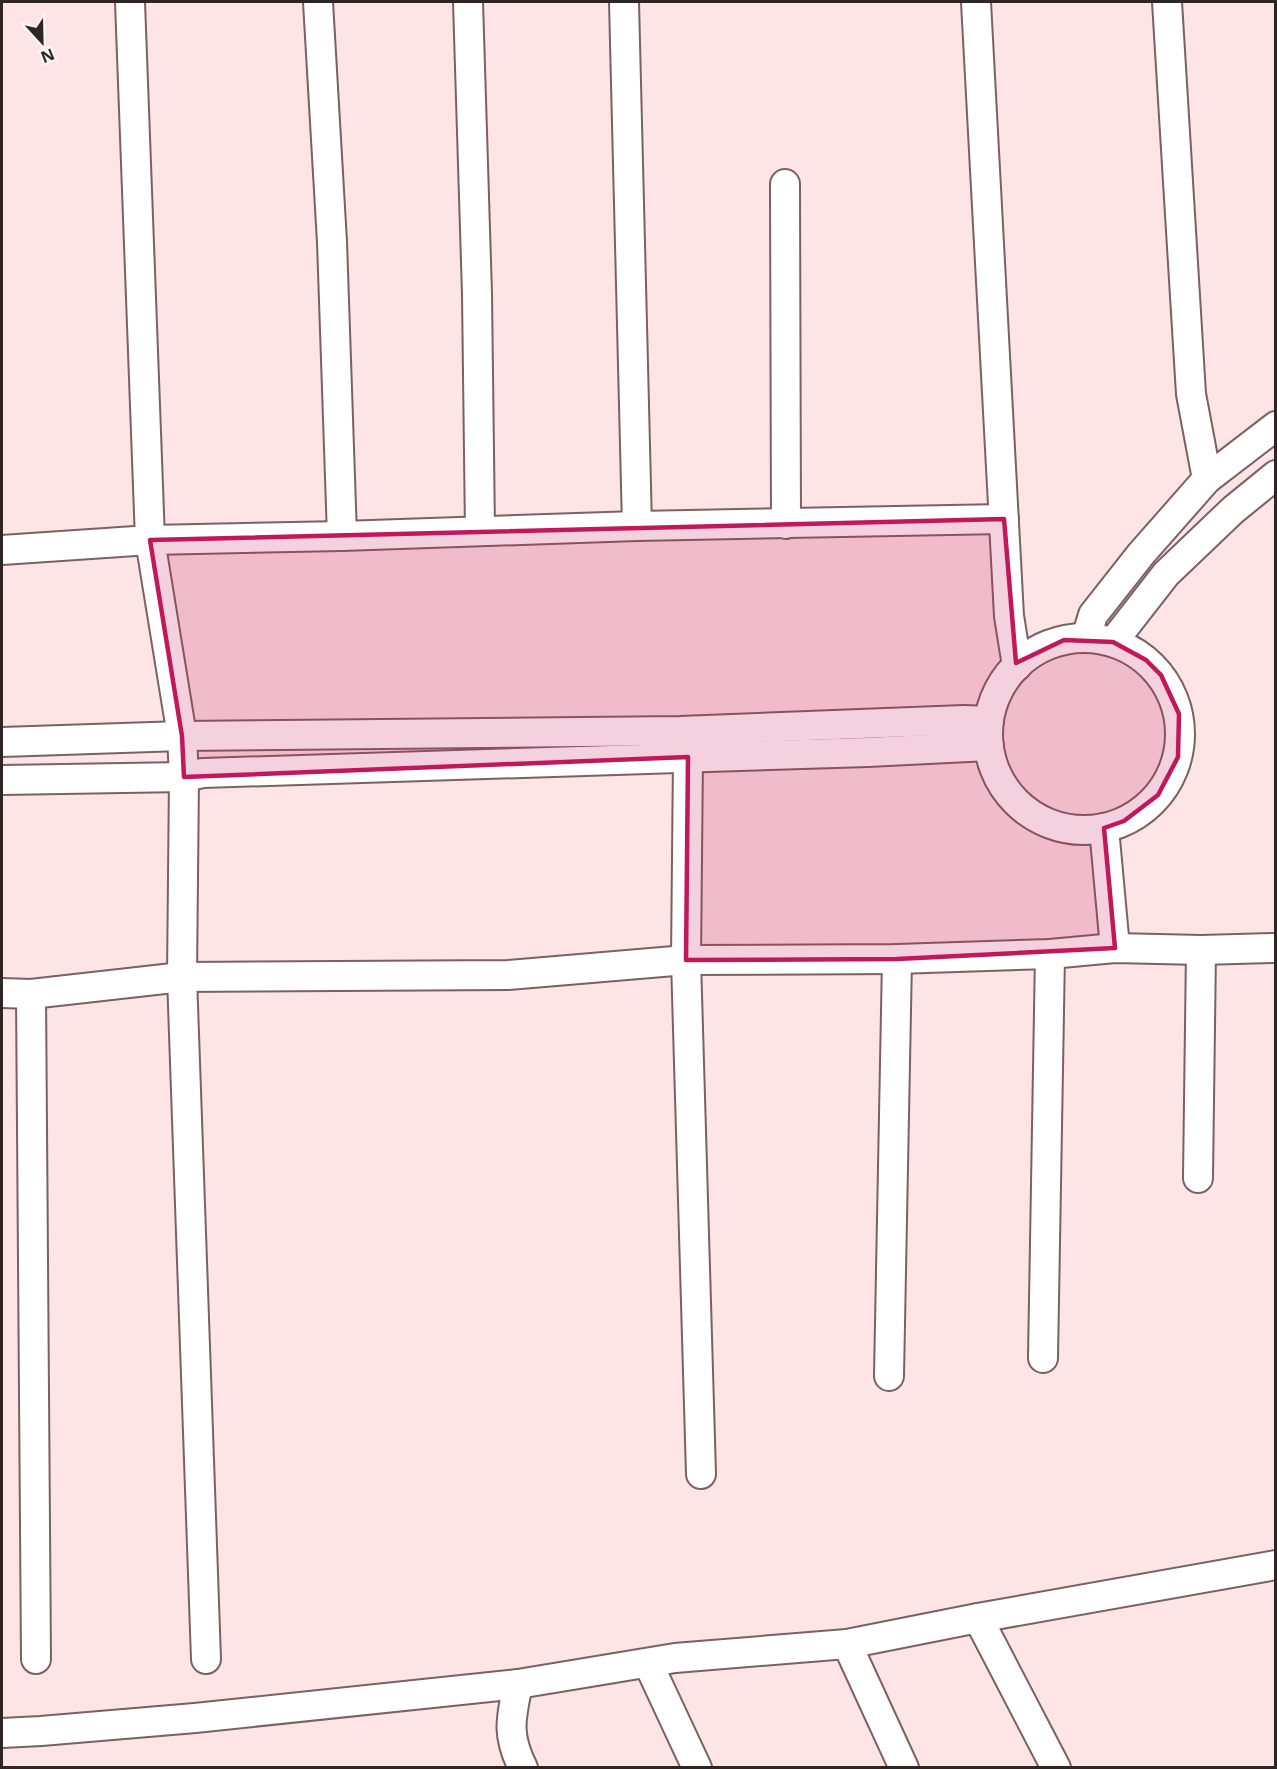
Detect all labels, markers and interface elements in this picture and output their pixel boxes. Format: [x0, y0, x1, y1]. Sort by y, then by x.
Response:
north arrow [12, 12, 72, 72]
text: N [37, 43, 58, 69]

